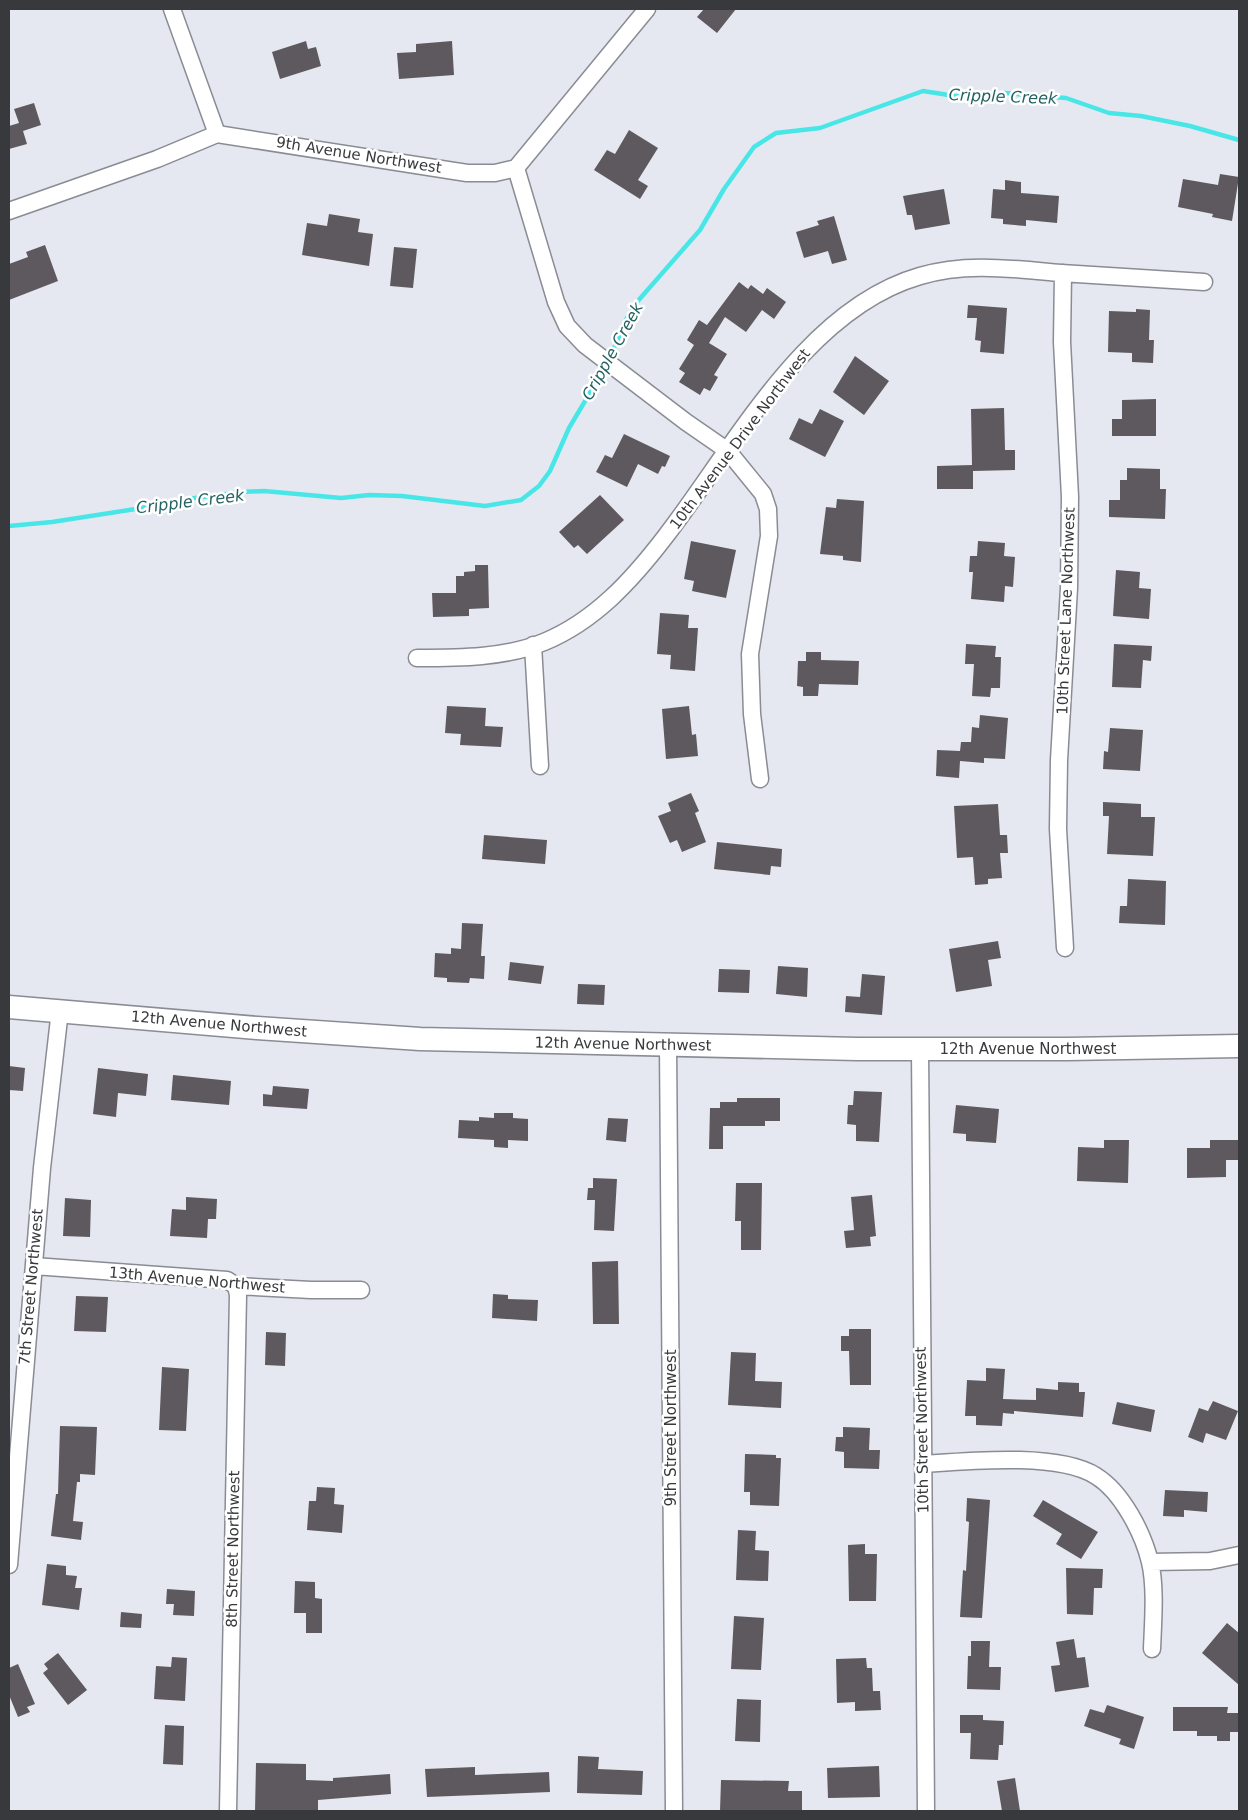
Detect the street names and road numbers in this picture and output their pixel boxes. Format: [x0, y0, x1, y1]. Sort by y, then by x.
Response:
street label: 9th Avenue Northwest [275, 133, 443, 177]
street label: 10th Avenue Drive Northwest [666, 345, 814, 533]
street label: 10th Street Lane Northwest [1053, 507, 1079, 715]
street label: 12th Avenue Northwest [130, 1007, 308, 1041]
street label: 12th Avenue Northwest [534, 1033, 712, 1055]
street label: 12th Avenue Northwest [940, 1040, 1117, 1058]
street label: 7th Street Northwest [15, 1208, 47, 1366]
street label: 13th Avenue Northwest [108, 1263, 286, 1297]
street label: 10th Street Northwest [912, 1346, 932, 1514]
street label: 9th Street Northwest [662, 1349, 680, 1507]
street label: 8th Street Northwest [223, 1470, 243, 1628]

